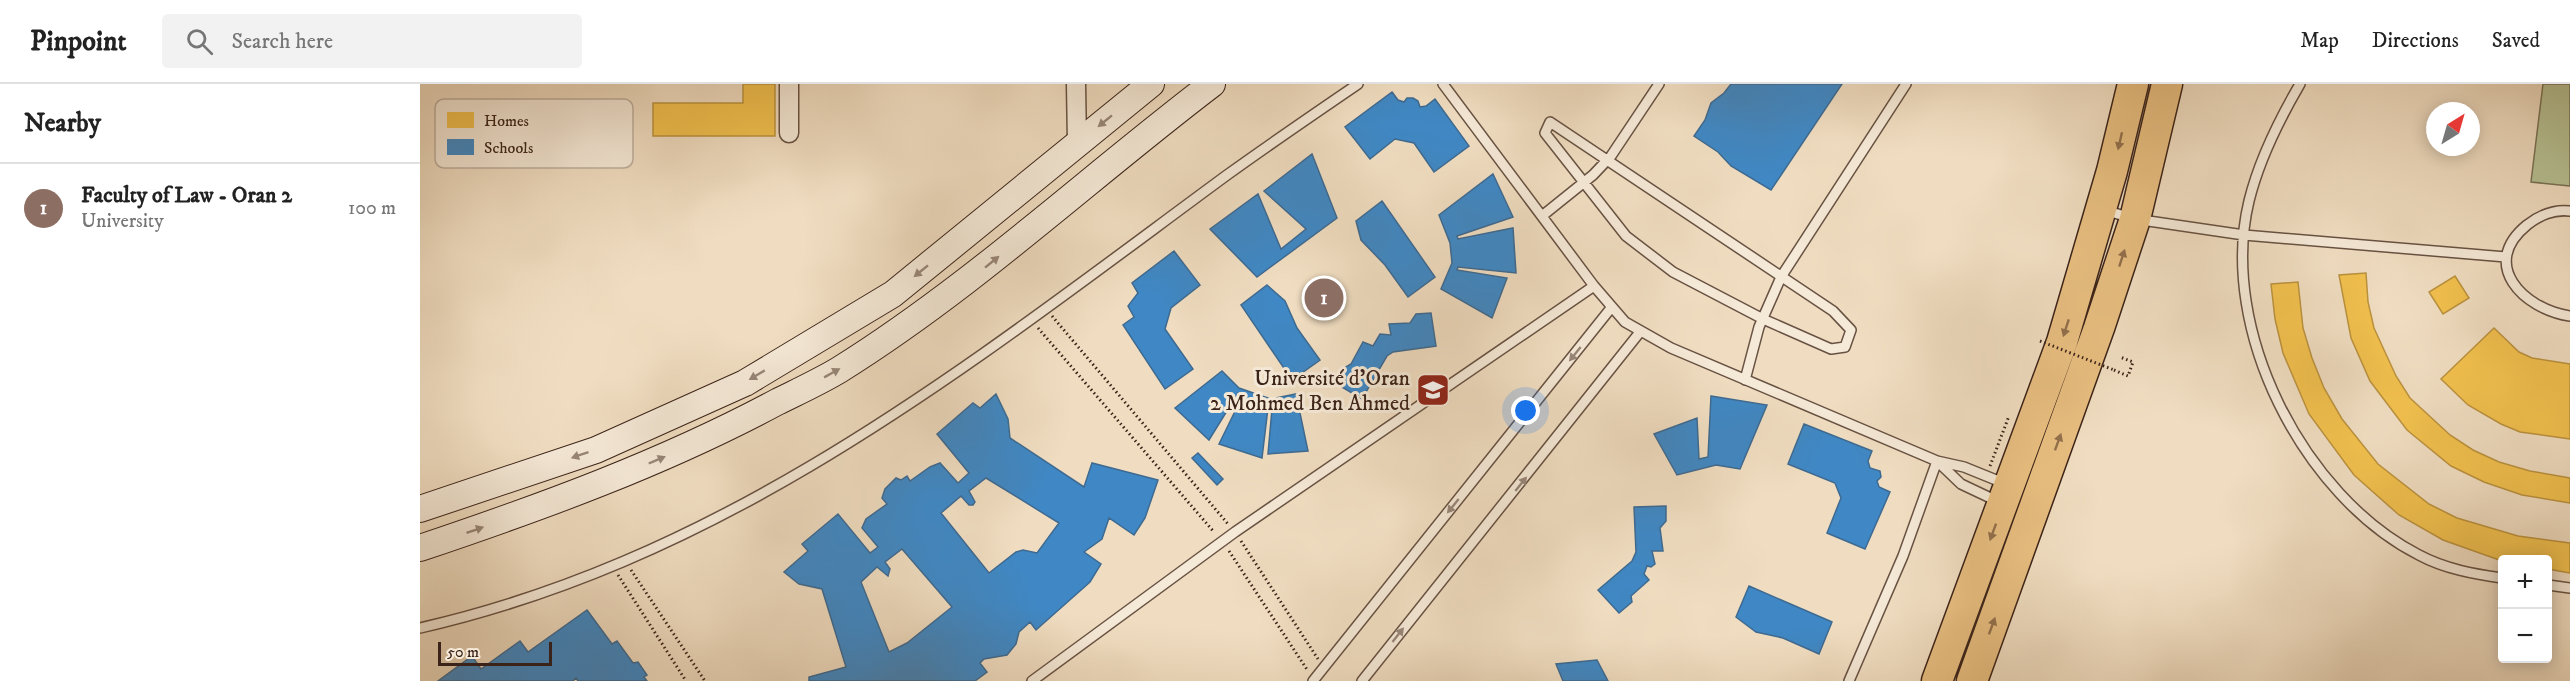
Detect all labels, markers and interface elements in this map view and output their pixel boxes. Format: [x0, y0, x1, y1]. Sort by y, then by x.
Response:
search box [162, 14, 582, 68]
text: Pinpoint [30, 24, 126, 59]
icon: search [183, 25, 216, 58]
text: Search here [231, 28, 333, 55]
text: Map [2300, 28, 2339, 54]
text: Directions [2372, 28, 2459, 54]
text: Saved [2492, 28, 2540, 54]
legend [435, 99, 633, 168]
north arrow [2426, 102, 2480, 156]
text: Nearby [24, 107, 101, 140]
text: Homes [484, 111, 529, 131]
one-way arrow [1097, 114, 1113, 127]
one-way arrow [2114, 132, 2124, 150]
text: Schools [484, 138, 533, 158]
text: Faculty of Law - Oran 2 [81, 182, 292, 209]
text: 1 [40, 196, 47, 221]
text: 100 m [348, 196, 396, 221]
text: University [81, 209, 164, 234]
one-way arrow [2118, 249, 2127, 267]
one-way arrow [984, 255, 1000, 268]
one-way arrow [914, 264, 929, 276]
pin: 1 [1304, 276, 1344, 320]
one-way arrow [2061, 319, 2070, 337]
one-way arrow [1568, 346, 1581, 362]
place label: Université d'Oran 2 Mohmed Ben Ahmed [1210, 365, 1410, 417]
one-way arrow [824, 368, 841, 378]
one-way arrow [749, 370, 765, 381]
school or university icon: Université d'Oran 2 Mohmed Ben Ahmed [1415, 372, 1451, 408]
your location [1511, 396, 1540, 425]
one-way arrow [2053, 433, 2063, 451]
one-way arrow [571, 451, 589, 461]
one-way arrow [649, 455, 667, 465]
one-way arrow [1514, 476, 1526, 491]
one-way arrow [1446, 498, 1459, 514]
one-way arrow [1987, 523, 1997, 541]
one-way arrow [467, 524, 485, 534]
map controls [2498, 555, 2552, 663]
button: + [2498, 555, 2552, 609]
button: − [2498, 609, 2552, 663]
one-way arrow [1988, 617, 1998, 635]
one-way arrow [1392, 627, 1405, 643]
scale bar [438, 639, 552, 666]
text: 50 m [447, 642, 479, 662]

